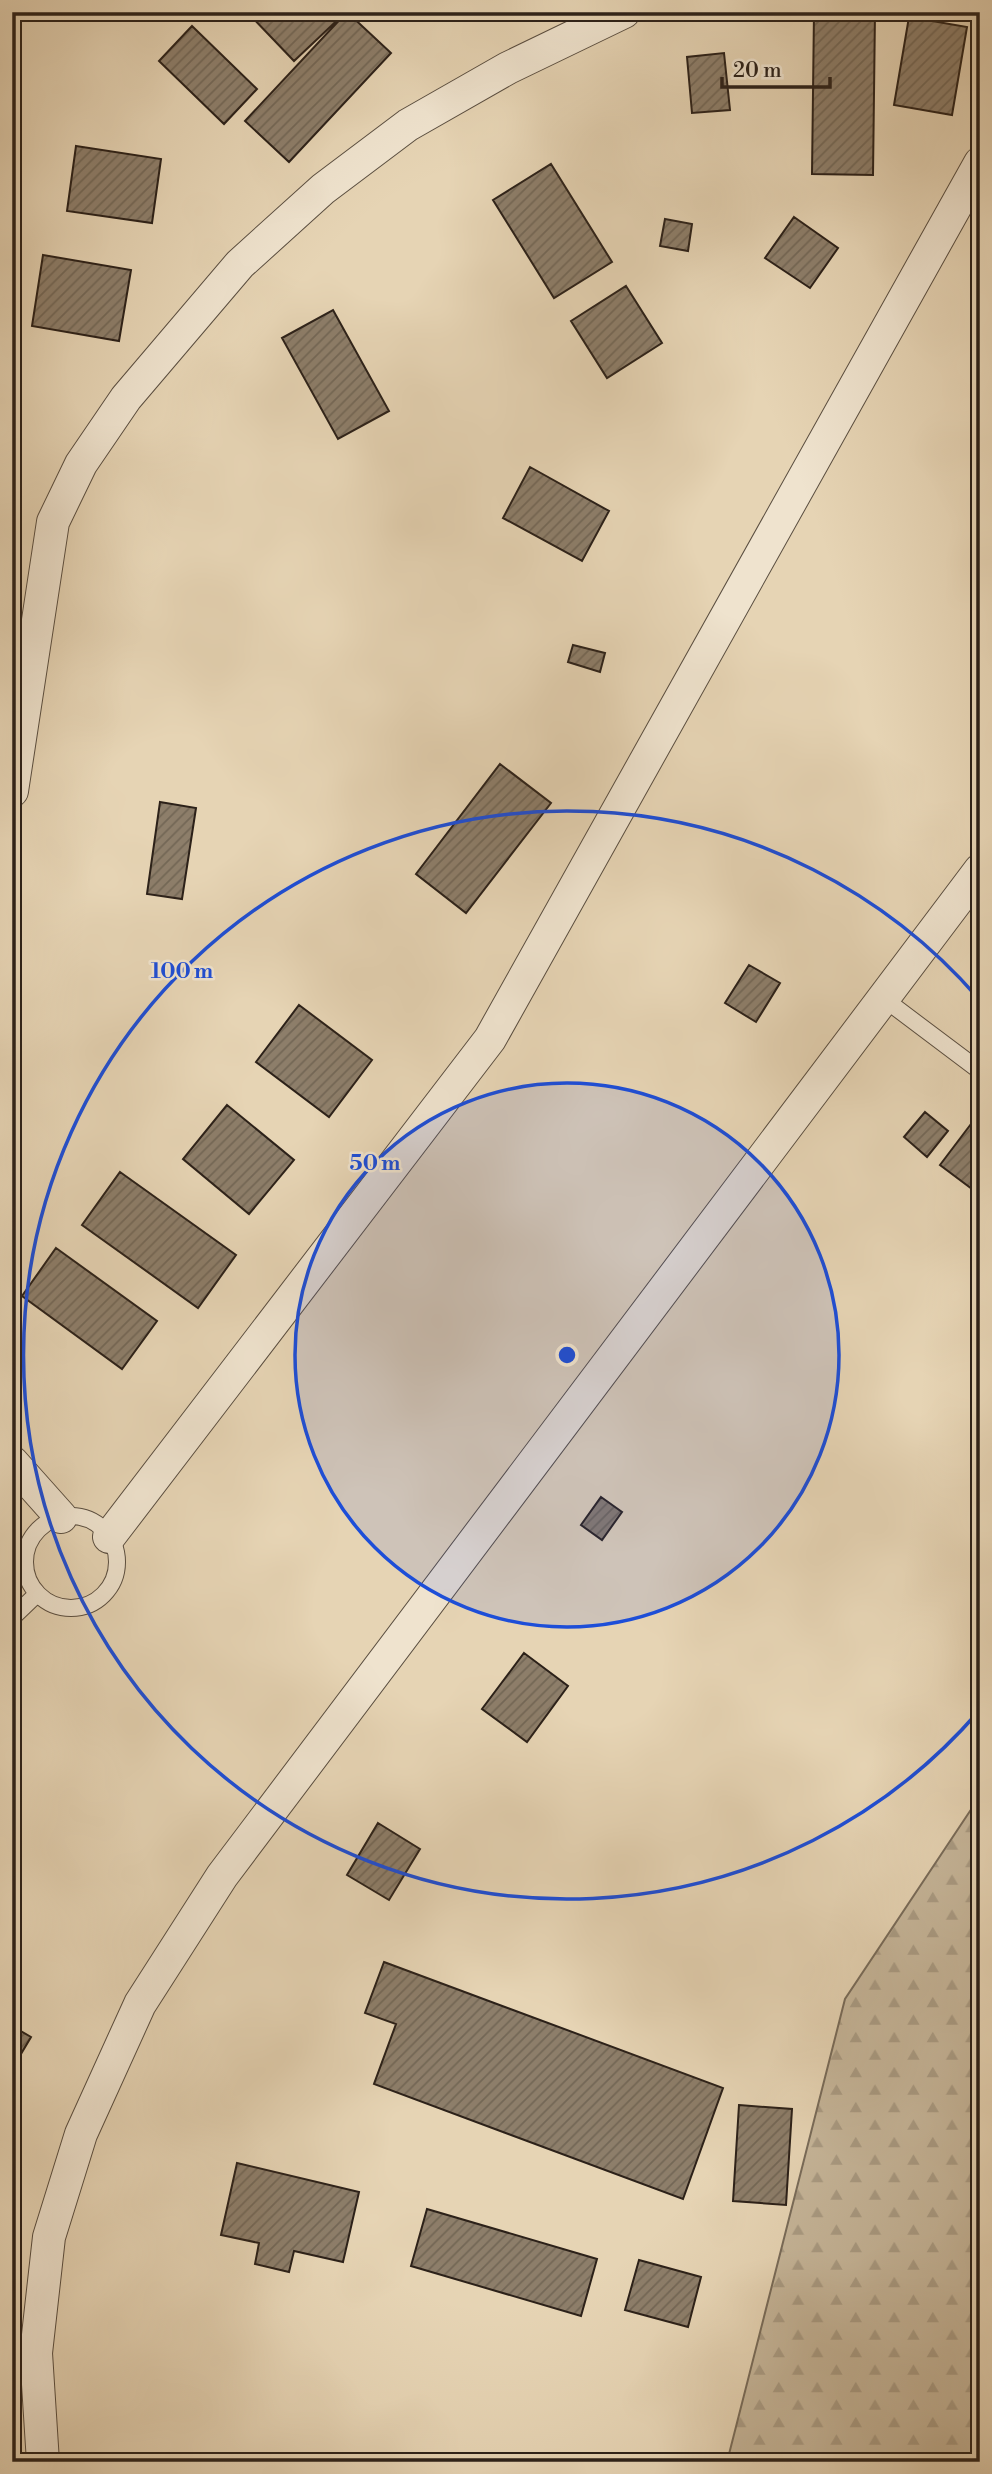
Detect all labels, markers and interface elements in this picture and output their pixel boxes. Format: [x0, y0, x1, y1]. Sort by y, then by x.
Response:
scale bar [722, 46, 831, 90]
text: 20 m [733, 58, 782, 84]
text: 100 m [151, 959, 213, 985]
text: 50 m [350, 1151, 400, 1177]
centre of rings [555, 1343, 579, 1367]

